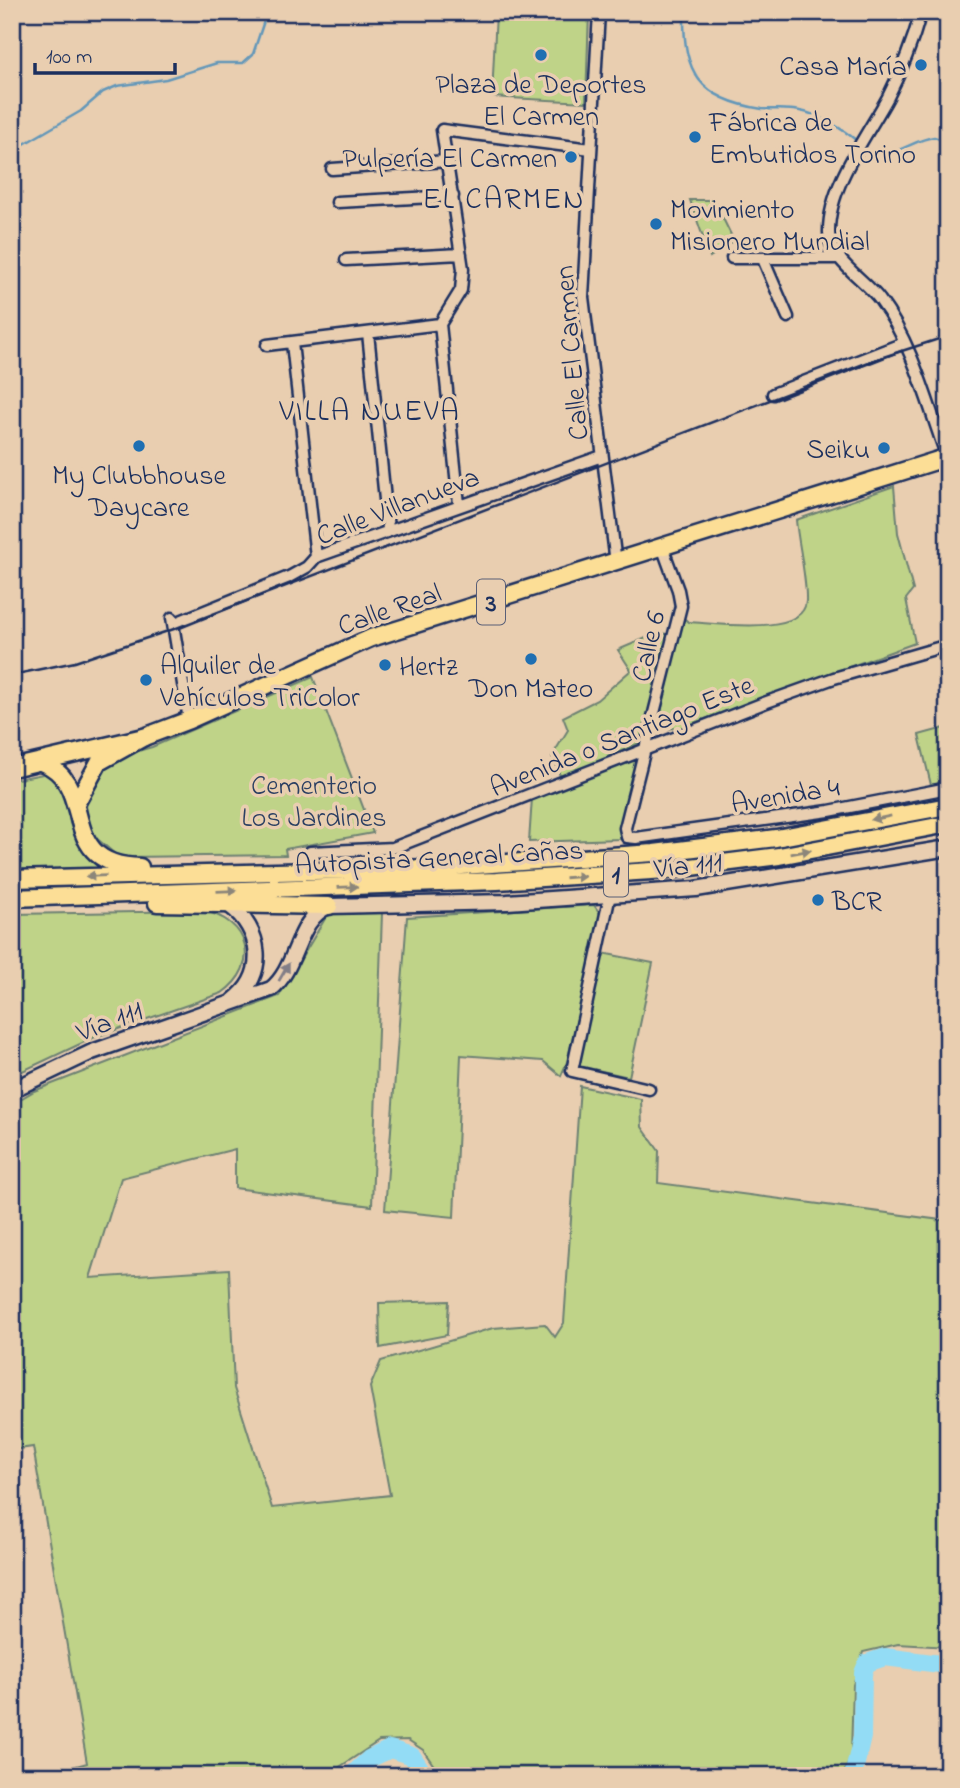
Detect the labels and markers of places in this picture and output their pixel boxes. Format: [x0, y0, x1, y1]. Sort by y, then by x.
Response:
marker: Plaza de Deportes El Carmen [533, 47, 549, 63]
place label: Casa María [779, 48, 907, 89]
marker: Casa María [913, 57, 929, 73]
place label: Plaza de Deportes El Carmen [435, 66, 647, 139]
place label: Fábrica de Embutidos Torino [708, 104, 916, 177]
marker: Fábrica de Embutidos Torino [687, 129, 703, 145]
place label: Pulpería El Carmen [342, 140, 557, 181]
marker: Pulpería El Carmen [563, 149, 579, 165]
place label: Movimiento Misionero Mundial [670, 191, 870, 264]
marker: Movimiento Misionero Mundial [648, 216, 664, 232]
place label: Seiku [806, 431, 870, 472]
marker: My Clubbhouse Daycare [131, 438, 147, 454]
marker: Seiku [876, 440, 892, 456]
place label: My Clubbhouse Daycare [52, 457, 226, 530]
place label: Alquiler de Vehículos TriColor [159, 647, 360, 720]
place label: Hertz [399, 648, 458, 689]
marker: Don Mateo [523, 651, 539, 667]
marker: Hertz [377, 657, 393, 673]
place label: Don Mateo [468, 670, 593, 711]
marker: Alquiler de Vehículos TriColor [138, 672, 154, 688]
place label: BCR [831, 883, 882, 924]
marker: BCR [810, 892, 826, 908]

